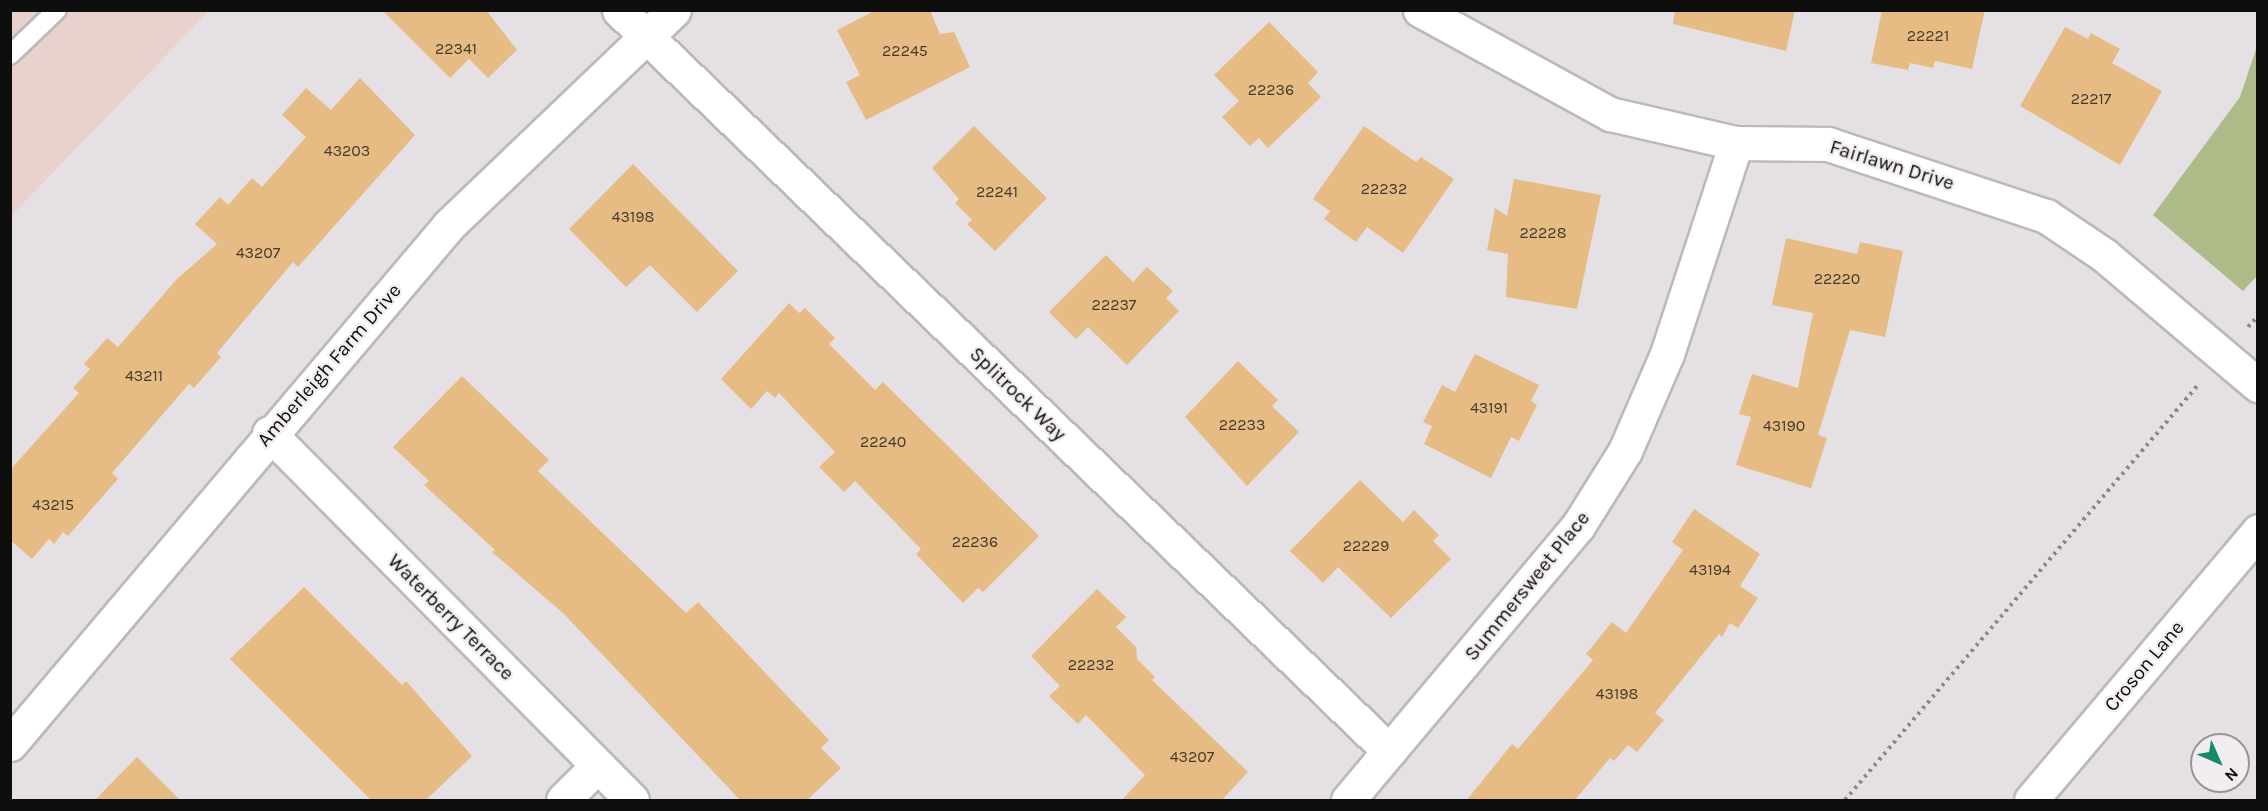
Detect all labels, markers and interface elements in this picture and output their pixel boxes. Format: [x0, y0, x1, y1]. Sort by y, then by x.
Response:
house number: 22221 [1907, 26, 1949, 46]
house number: 22341 [435, 39, 477, 59]
house number: 22245 [882, 41, 928, 61]
house number: 22236 [1248, 80, 1294, 100]
house number: 22217 [2071, 89, 2111, 109]
street label: Fairlawn Drive [1827, 135, 1957, 195]
house number: 43203 [324, 141, 370, 161]
house number: 22232 [1361, 179, 1407, 199]
house number: 22241 [976, 182, 1018, 202]
house number: 43198 [612, 207, 654, 227]
house number: 22228 [1520, 223, 1566, 243]
house number: 43207 [236, 243, 280, 263]
house number: 22220 [1814, 269, 1860, 289]
street label: Amberleigh Farm Drive [252, 279, 406, 451]
house number: 22237 [1092, 295, 1136, 315]
street label: Splitrock Way [965, 342, 1071, 446]
house number: 43211 [125, 366, 163, 386]
house number: 43191 [1470, 398, 1508, 418]
house number: 22233 [1219, 415, 1265, 435]
house number: 43190 [1763, 416, 1805, 436]
house number: 22240 [860, 432, 906, 452]
house number: 43215 [32, 495, 74, 515]
street label: Summersweet Place [1459, 506, 1595, 666]
house number: 22236 [952, 532, 998, 552]
house number: 22229 [1343, 536, 1389, 556]
street label: Waterberry Terrace [383, 549, 519, 685]
house number: 43194 [1689, 560, 1731, 580]
street label: Croson Lane [2099, 616, 2189, 716]
house number: 22232 [1068, 655, 1114, 675]
house number: 43198 [1596, 684, 1638, 704]
north arrow [2190, 733, 2250, 793]
house number: 43207 [1170, 747, 1214, 767]
text: N [2221, 764, 2242, 785]

